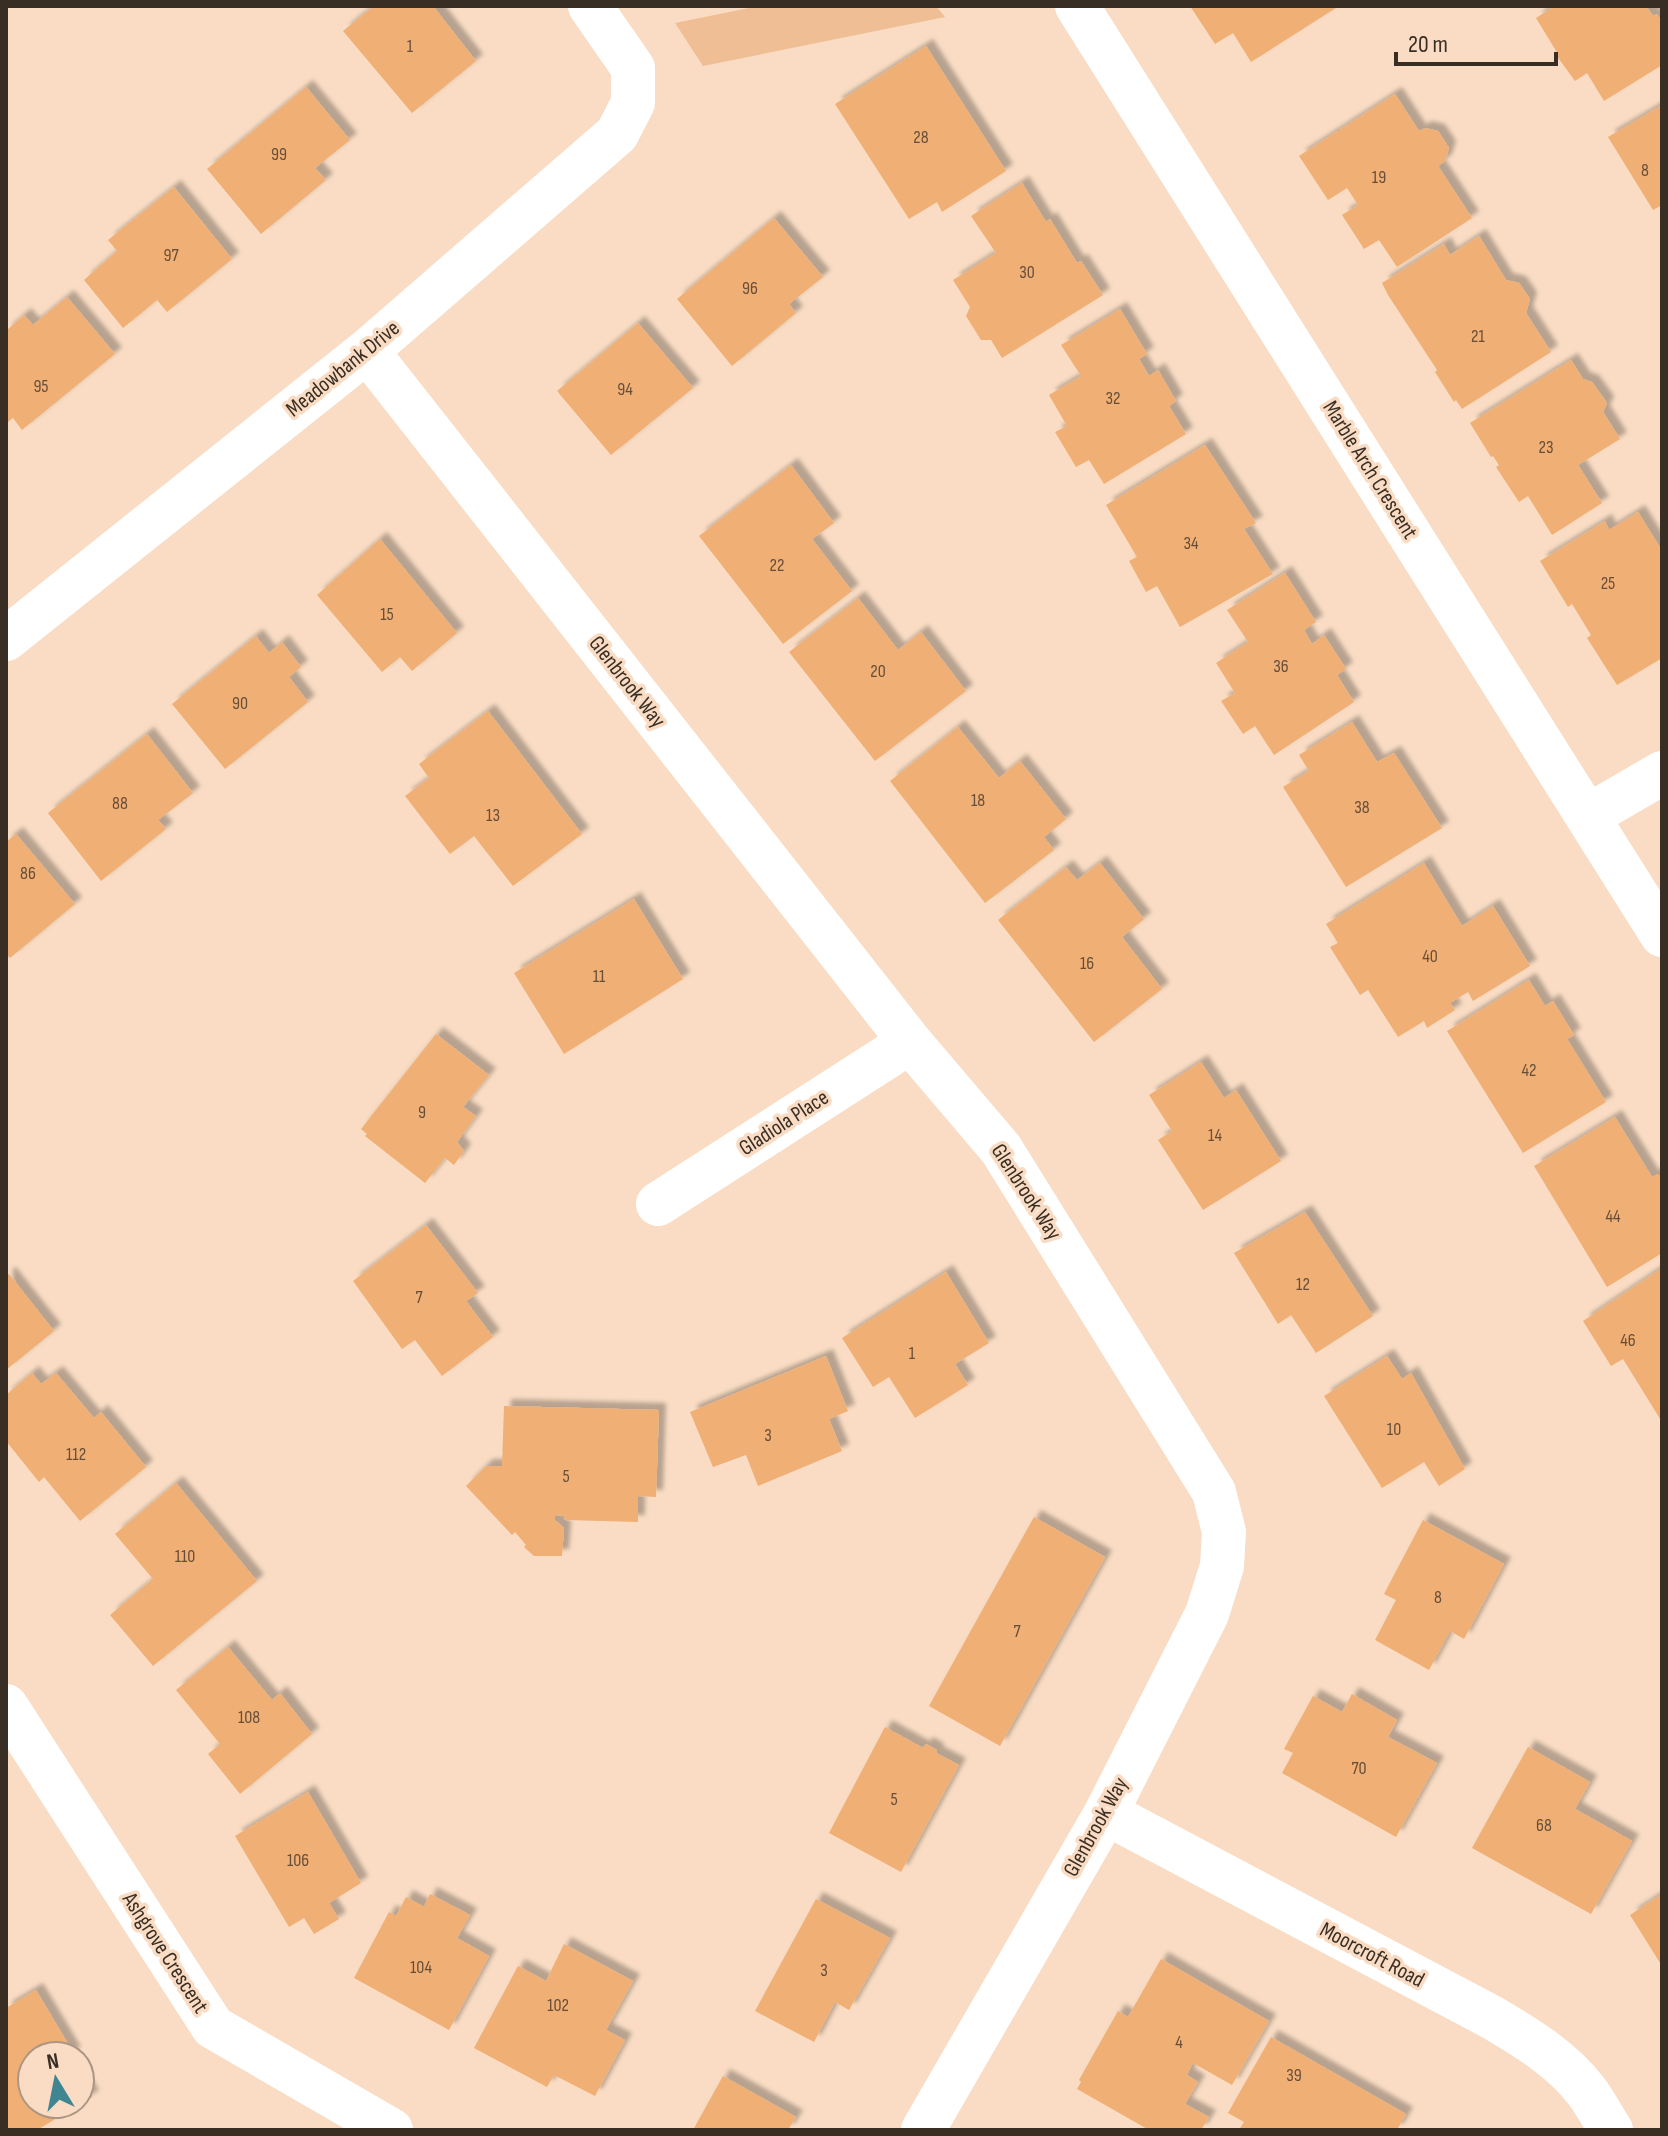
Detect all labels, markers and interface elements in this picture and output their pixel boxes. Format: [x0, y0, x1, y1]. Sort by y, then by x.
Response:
scale bar [1396, 16, 1556, 66]
text: 20 m [1408, 30, 1448, 59]
house number: 1 [407, 36, 414, 57]
house number: 28 [913, 127, 929, 148]
house number: 99 [271, 144, 287, 165]
house number: 8 [1641, 160, 1649, 181]
house number: 19 [1372, 167, 1386, 188]
house number: 97 [163, 245, 179, 266]
house number: 30 [1019, 262, 1035, 283]
house number: 96 [742, 278, 758, 299]
street label: Meadowbank Drive [281, 315, 405, 423]
house number: 21 [1471, 326, 1486, 347]
house number: 95 [33, 376, 49, 397]
house number: 94 [617, 379, 633, 400]
house number: 32 [1106, 388, 1120, 409]
street label: Marble Arch Crescent [1317, 396, 1423, 544]
house number: 23 [1539, 437, 1554, 458]
house number: 34 [1183, 533, 1199, 554]
house number: 22 [770, 555, 784, 576]
house number: 25 [1601, 573, 1615, 594]
house number: 15 [380, 604, 394, 625]
street label: Glenbrook Way [583, 631, 672, 734]
house number: 36 [1273, 656, 1289, 677]
house number: 20 [870, 661, 886, 682]
house number: 90 [232, 693, 248, 714]
house number: 18 [971, 790, 985, 811]
house number: 88 [112, 793, 128, 814]
house number: 38 [1354, 797, 1370, 818]
house number: 13 [486, 805, 500, 826]
house number: 86 [20, 863, 36, 884]
house number: 40 [1422, 946, 1438, 967]
house number: 16 [1080, 953, 1094, 974]
house number: 11 [593, 966, 606, 987]
house number: 42 [1521, 1060, 1537, 1081]
street label: Gladiola Place [734, 1084, 834, 1162]
house number: 9 [418, 1102, 426, 1123]
house number: 14 [1208, 1125, 1222, 1146]
street label: Glenbrook Way [985, 1139, 1067, 1246]
house number: 44 [1605, 1206, 1621, 1227]
house number: 12 [1296, 1274, 1310, 1295]
house number: 7 [415, 1287, 423, 1308]
house number: 46 [1620, 1330, 1636, 1351]
house number: 1 [909, 1343, 916, 1364]
house number: 10 [1387, 1419, 1401, 1440]
house number: 3 [764, 1425, 772, 1446]
house number: 112 [66, 1444, 86, 1465]
house number: 5 [562, 1466, 570, 1487]
house number: 110 [175, 1546, 195, 1567]
house number: 8 [1434, 1587, 1442, 1608]
house number: 7 [1013, 1621, 1021, 1642]
house number: 108 [238, 1707, 260, 1728]
house number: 70 [1351, 1758, 1367, 1779]
street label: Glenbrook Way [1058, 1772, 1135, 1881]
house number: 5 [890, 1789, 898, 1810]
house number: 68 [1536, 1815, 1552, 1836]
house number: 106 [287, 1850, 309, 1871]
street label: Ashgrove Crescent [115, 1887, 214, 2019]
street label: Moorcroft Road [1315, 1916, 1429, 1994]
house number: 104 [410, 1957, 432, 1978]
house number: 3 [820, 1960, 828, 1981]
house number: 102 [547, 1995, 569, 2016]
house number: 4 [1175, 2032, 1183, 2053]
north arrow [16, 2040, 96, 2120]
text: N [45, 2047, 61, 2076]
house number: 39 [1286, 2065, 1302, 2086]

